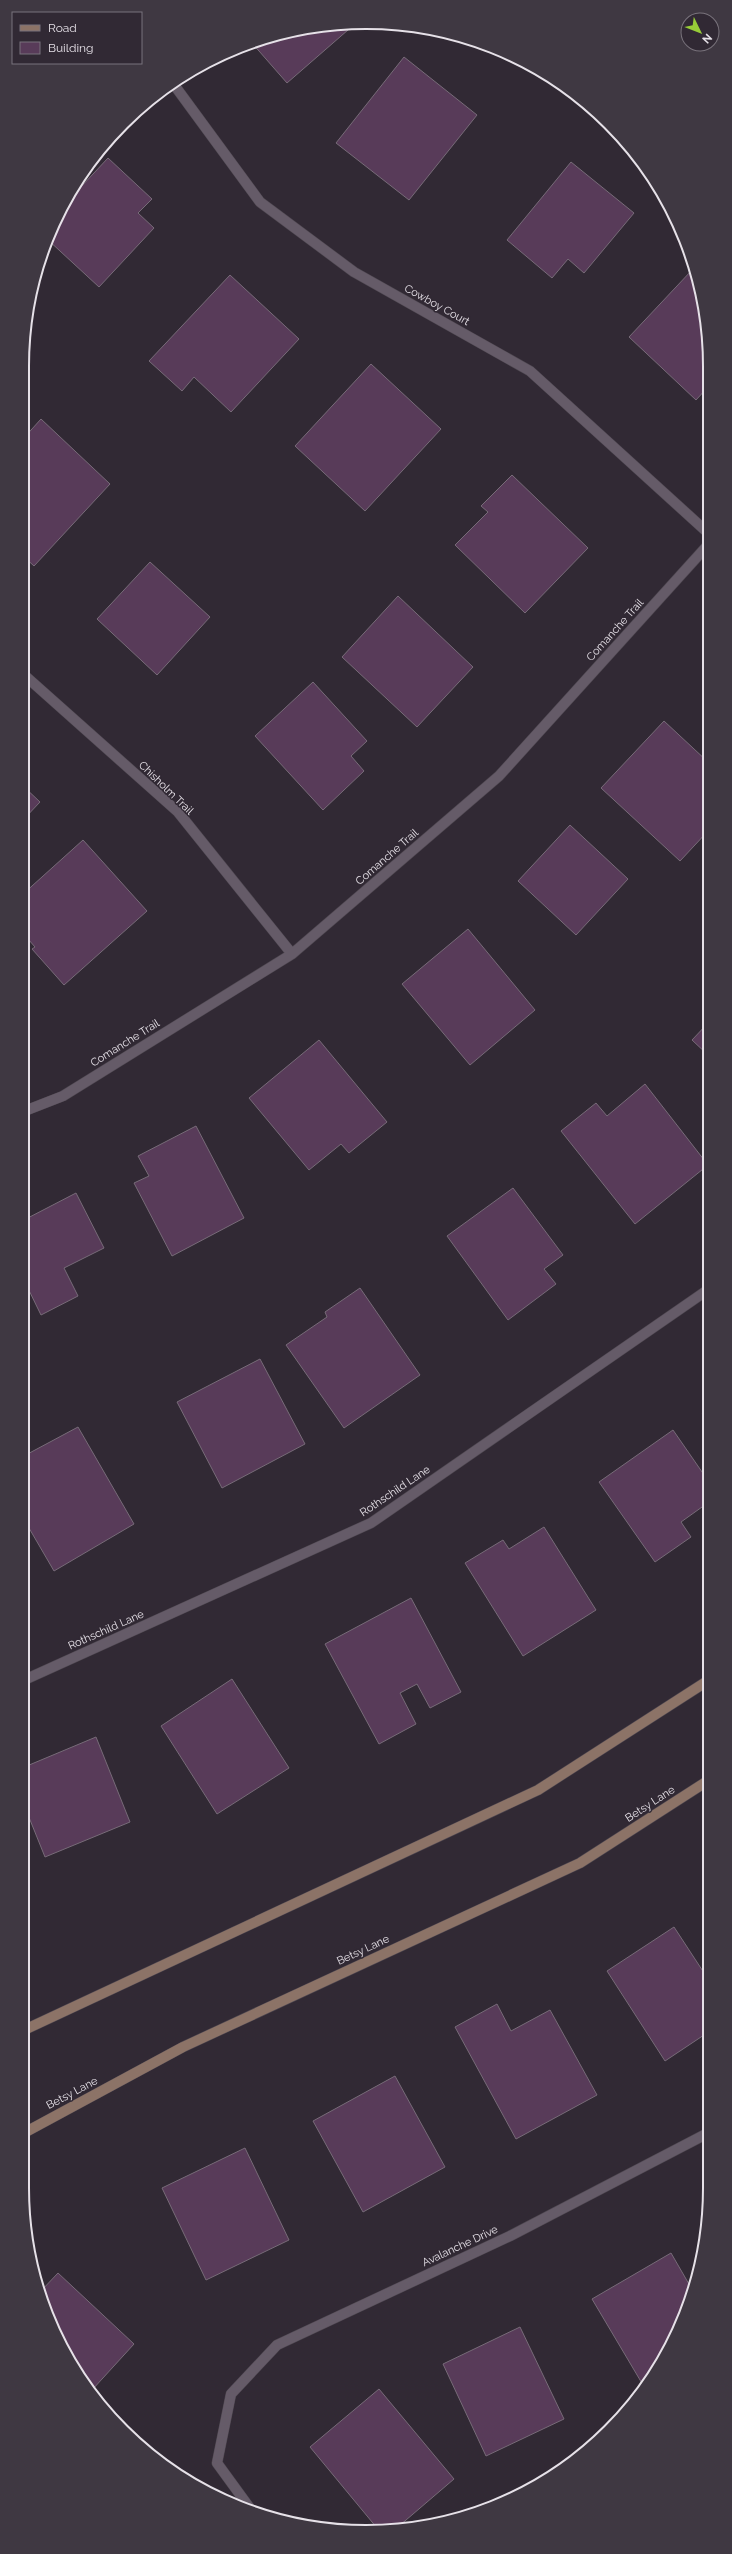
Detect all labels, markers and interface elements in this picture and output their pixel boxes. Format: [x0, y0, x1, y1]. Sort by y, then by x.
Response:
legend [12, 12, 142, 64]
north arrow [680, 12, 720, 52]
text: Road [48, 21, 77, 35]
text: N [699, 31, 715, 46]
text: Building [48, 41, 94, 55]
street label: Cowboy Court [402, 282, 472, 328]
street label: Comanche Trail [584, 596, 646, 664]
street label: Chisholm Trail [136, 759, 196, 817]
street label: Comanche Trail [353, 826, 421, 888]
street label: Comanche Trail [88, 1017, 162, 1069]
street label: Rothschild Lane [358, 1462, 433, 1519]
street label: Rothschild Lane [66, 1607, 146, 1653]
street label: Betsy Lane [623, 1783, 678, 1825]
street label: Betsy Lane [335, 1932, 392, 1968]
street label: Betsy Lane [44, 2074, 100, 2112]
street label: Avalanche Drive [420, 2223, 500, 2269]

